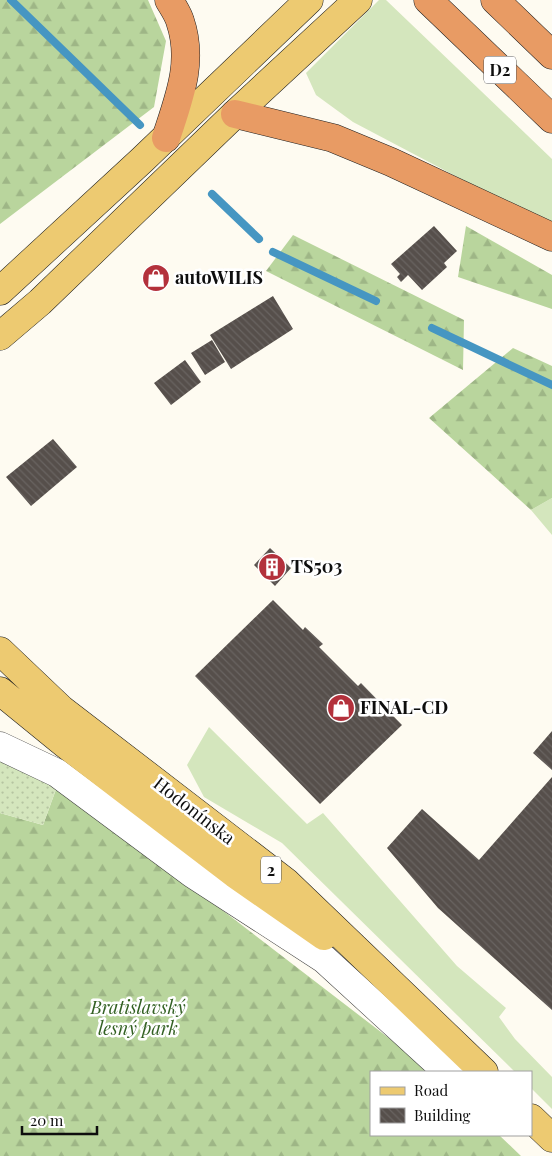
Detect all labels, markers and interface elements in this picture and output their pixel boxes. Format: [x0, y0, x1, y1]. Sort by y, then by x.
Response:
road number: D2 [484, 56, 516, 84]
shop icon: autoWILIS [141, 263, 171, 293]
place label: autoWILIS [175, 265, 263, 289]
building icon: TS503 [257, 552, 287, 582]
place label: TS503 [291, 554, 342, 578]
shop icon: FINAL-CD [326, 693, 356, 723]
place label: FINAL-CD [360, 695, 448, 719]
street label: Hodonínska [149, 771, 240, 850]
road number: 2 [261, 856, 281, 884]
park label: Bratislavský lesný park [89, 995, 186, 1040]
legend [370, 1071, 532, 1136]
text: Road [414, 1080, 448, 1100]
scale bar [22, 1104, 98, 1136]
text: Building [414, 1105, 471, 1125]
text: 20 m [30, 1110, 64, 1130]

